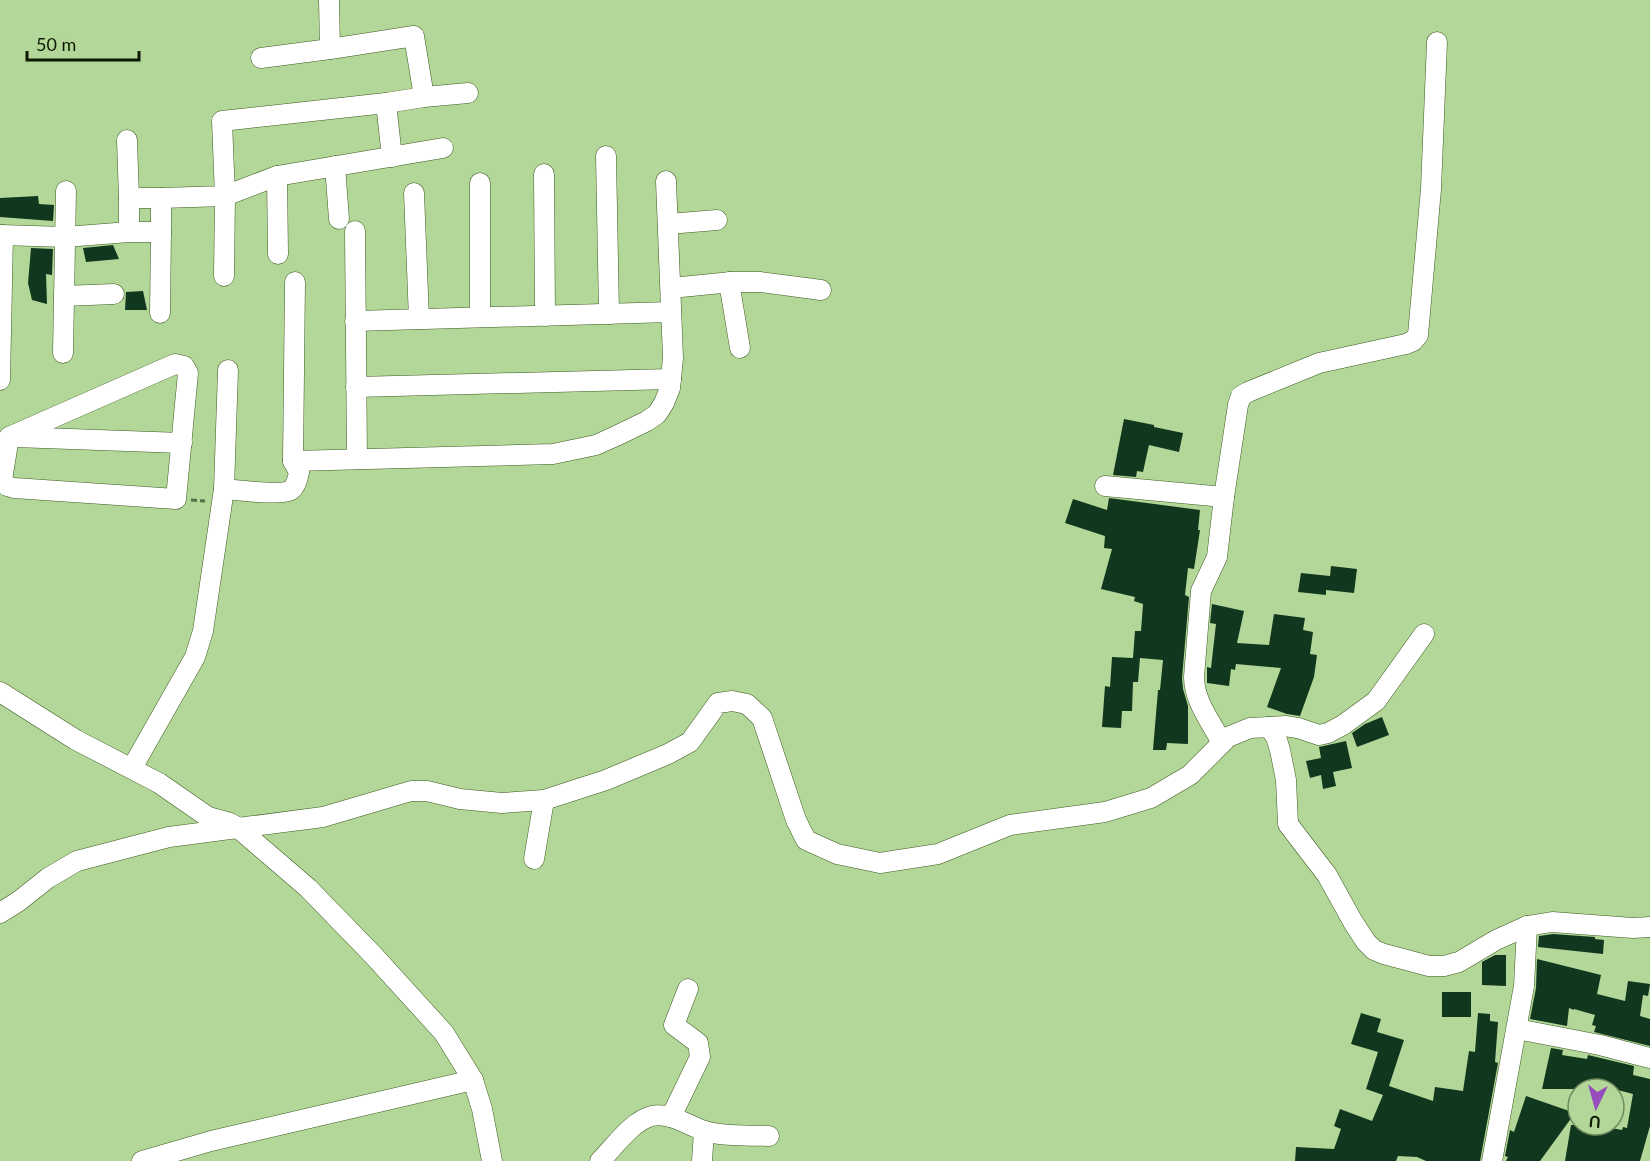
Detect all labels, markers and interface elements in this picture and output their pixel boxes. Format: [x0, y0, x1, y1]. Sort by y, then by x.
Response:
scale bar [27, 24, 140, 62]
text: 50 m [36, 33, 76, 55]
north arrow [1566, 1077, 1626, 1137]
text: U [1588, 1112, 1601, 1132]

